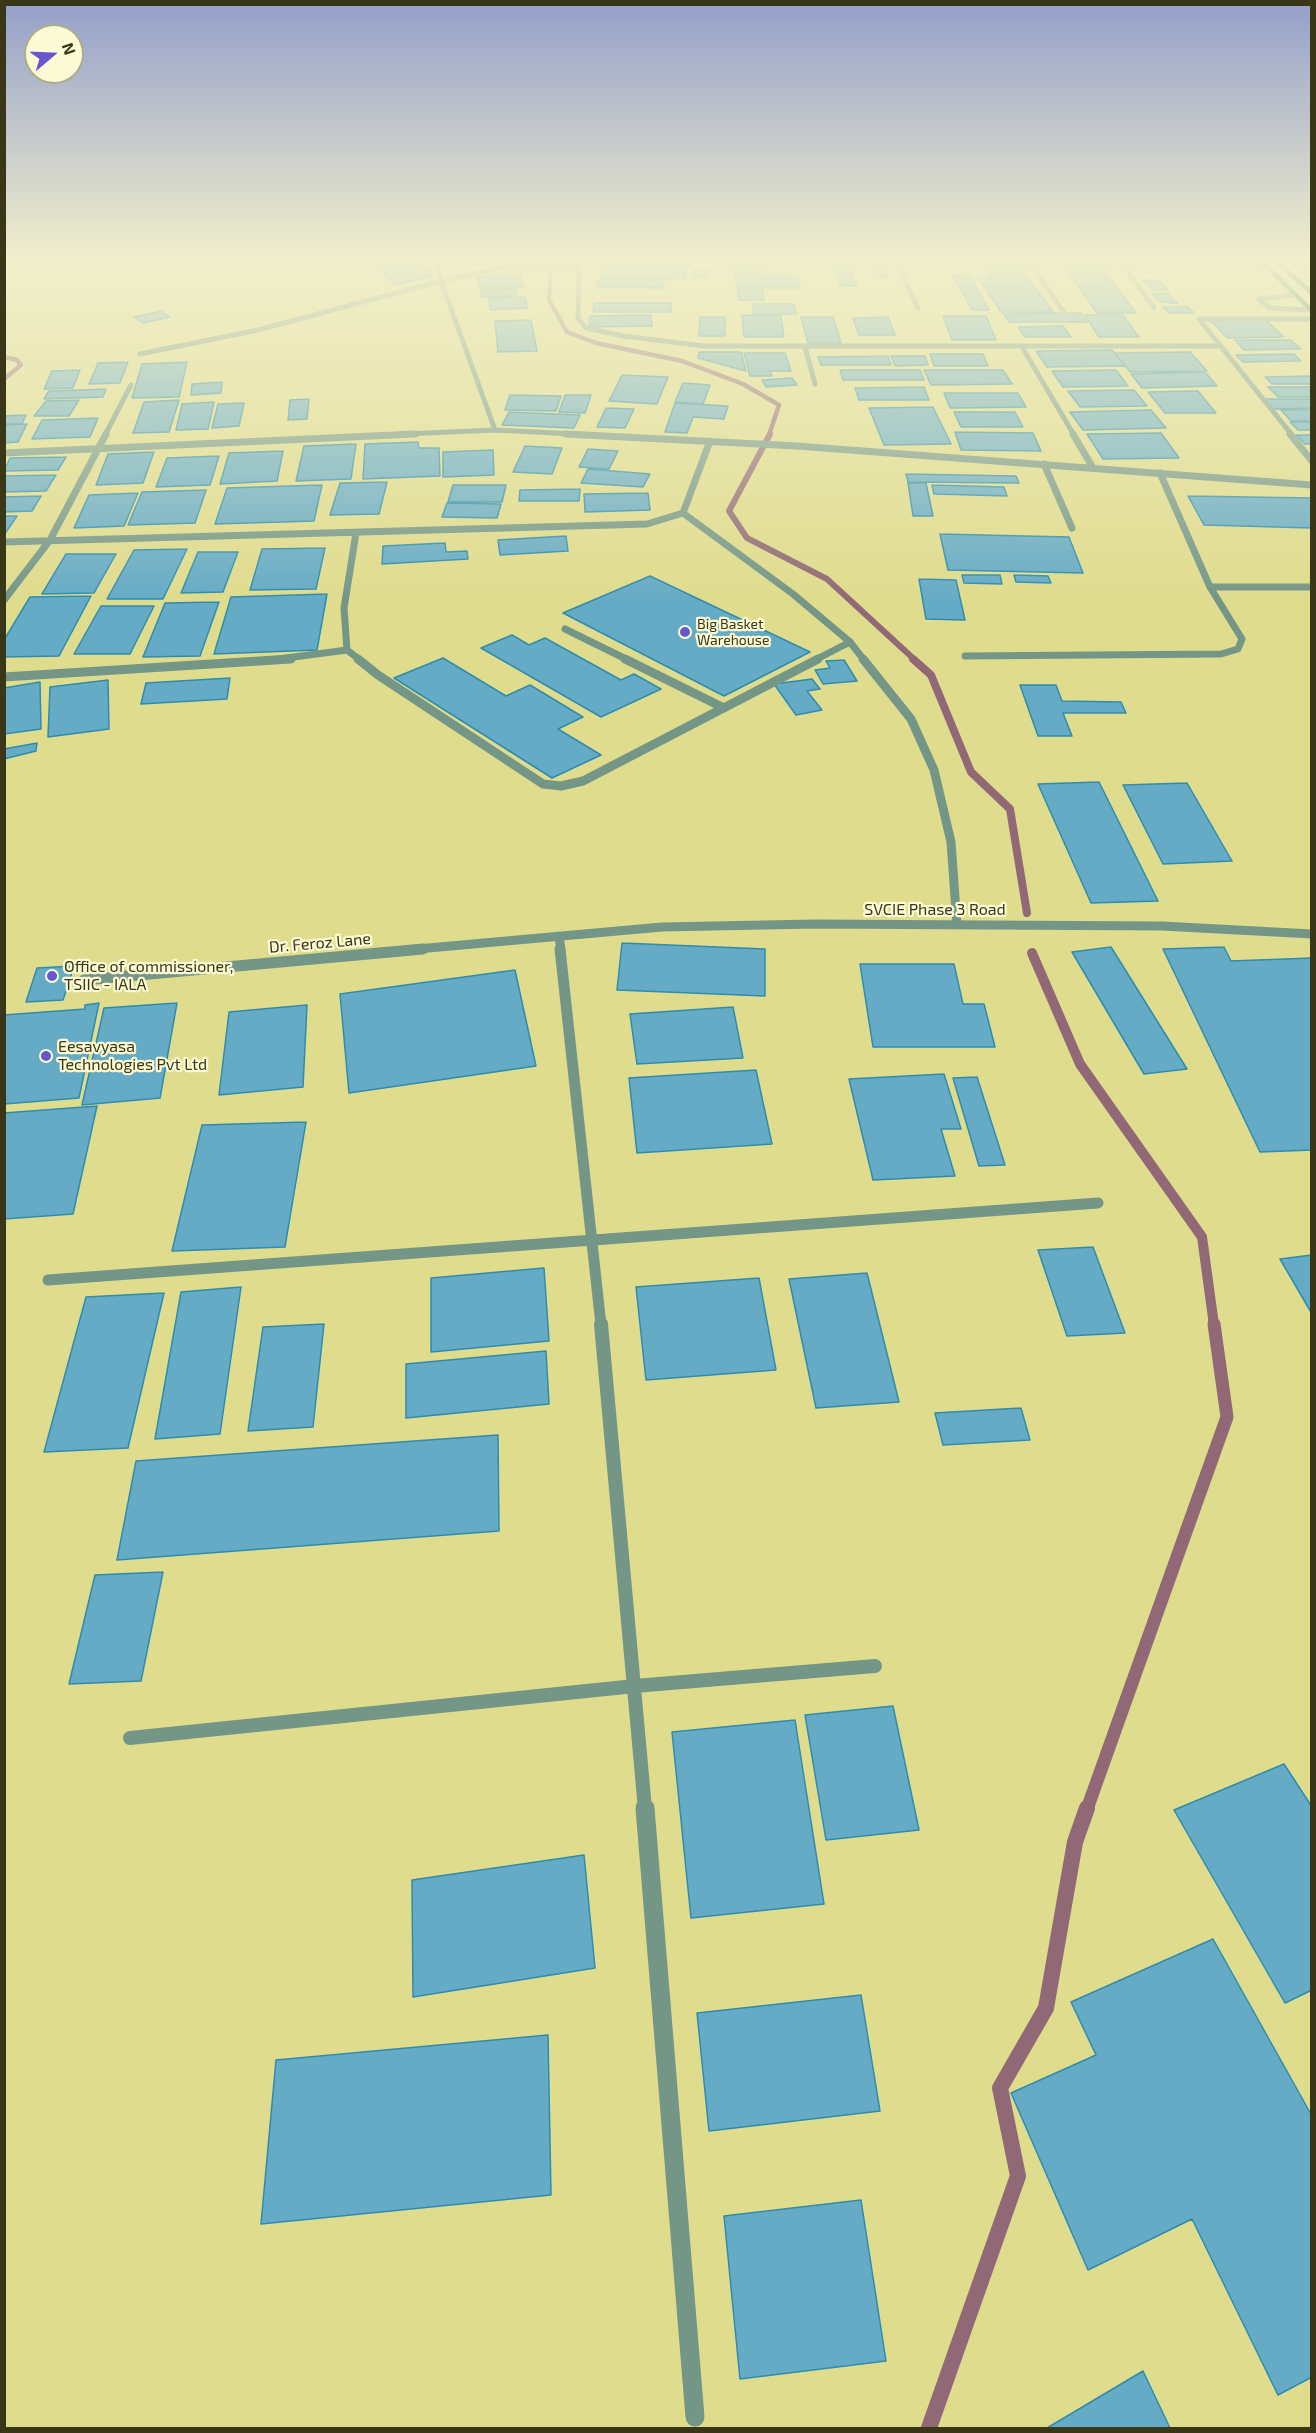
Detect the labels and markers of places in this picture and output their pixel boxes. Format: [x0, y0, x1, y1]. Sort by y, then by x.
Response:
place label: Big Basket Warehouse [697, 616, 769, 648]
marker: Big Basket Warehouse [678, 625, 692, 639]
place label: Office of commissioner, TSIIC - IALA [64, 957, 233, 995]
marker: Office of commissioner, TSIIC - IALA [45, 969, 59, 983]
place label: Eesavyasa Technologies Pvt Ltd [58, 1037, 207, 1075]
marker: Eesavyasa Technologies Pvt Ltd [39, 1049, 53, 1063]

